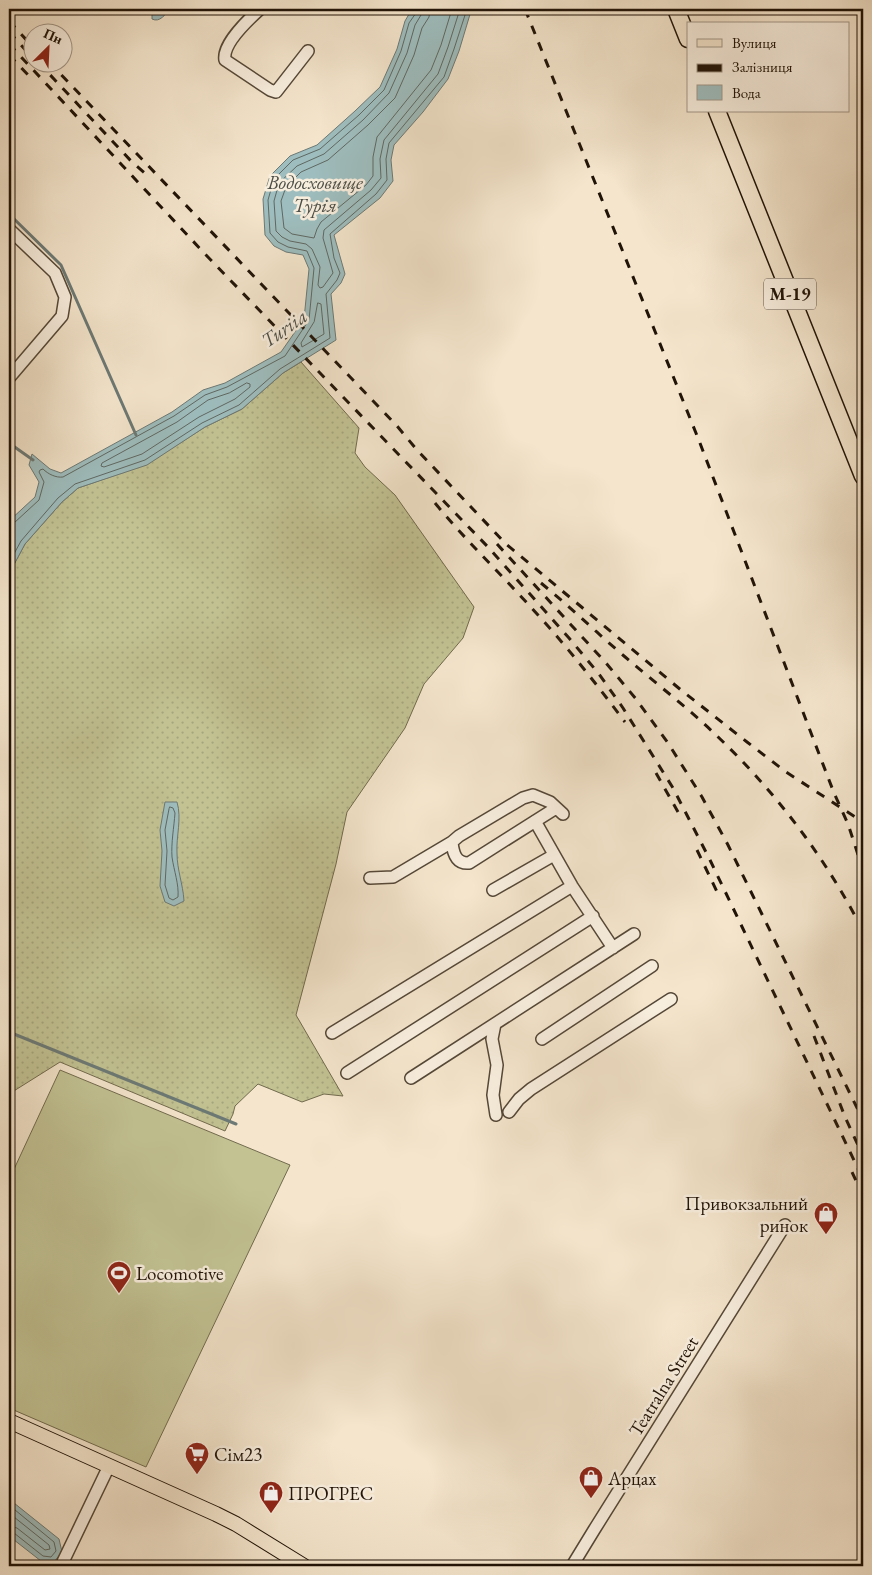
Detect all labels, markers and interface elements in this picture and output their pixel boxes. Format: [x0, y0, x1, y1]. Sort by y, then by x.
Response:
north arrow [22, 22, 72, 72]
legend [687, 22, 850, 112]
text: Пн [41, 24, 66, 48]
text: Вулиця [732, 33, 777, 52]
text: Залізниця [732, 57, 793, 76]
text: Вода [732, 83, 761, 102]
water label: Водосховище Турія [266, 169, 363, 218]
road number: М-19 [764, 278, 816, 310]
water label: Turiia [256, 303, 312, 353]
place label: Привокзальний ринок [685, 1191, 808, 1238]
shop icon: Привокзальний ринок [813, 1201, 839, 1235]
sports icon: Locomotive [106, 1260, 132, 1294]
place label: Locomotive [136, 1261, 223, 1286]
street label: Teatralna Street [623, 1332, 704, 1441]
supermarket icon: Сім23 [184, 1441, 210, 1475]
place label: Сім23 [214, 1442, 262, 1467]
shop icon: Арцах [578, 1465, 604, 1499]
place label: Арцах [607, 1466, 657, 1491]
shop icon: ПРОГРЕС [258, 1480, 284, 1514]
place label: ПРОГРЕС [288, 1481, 373, 1506]

